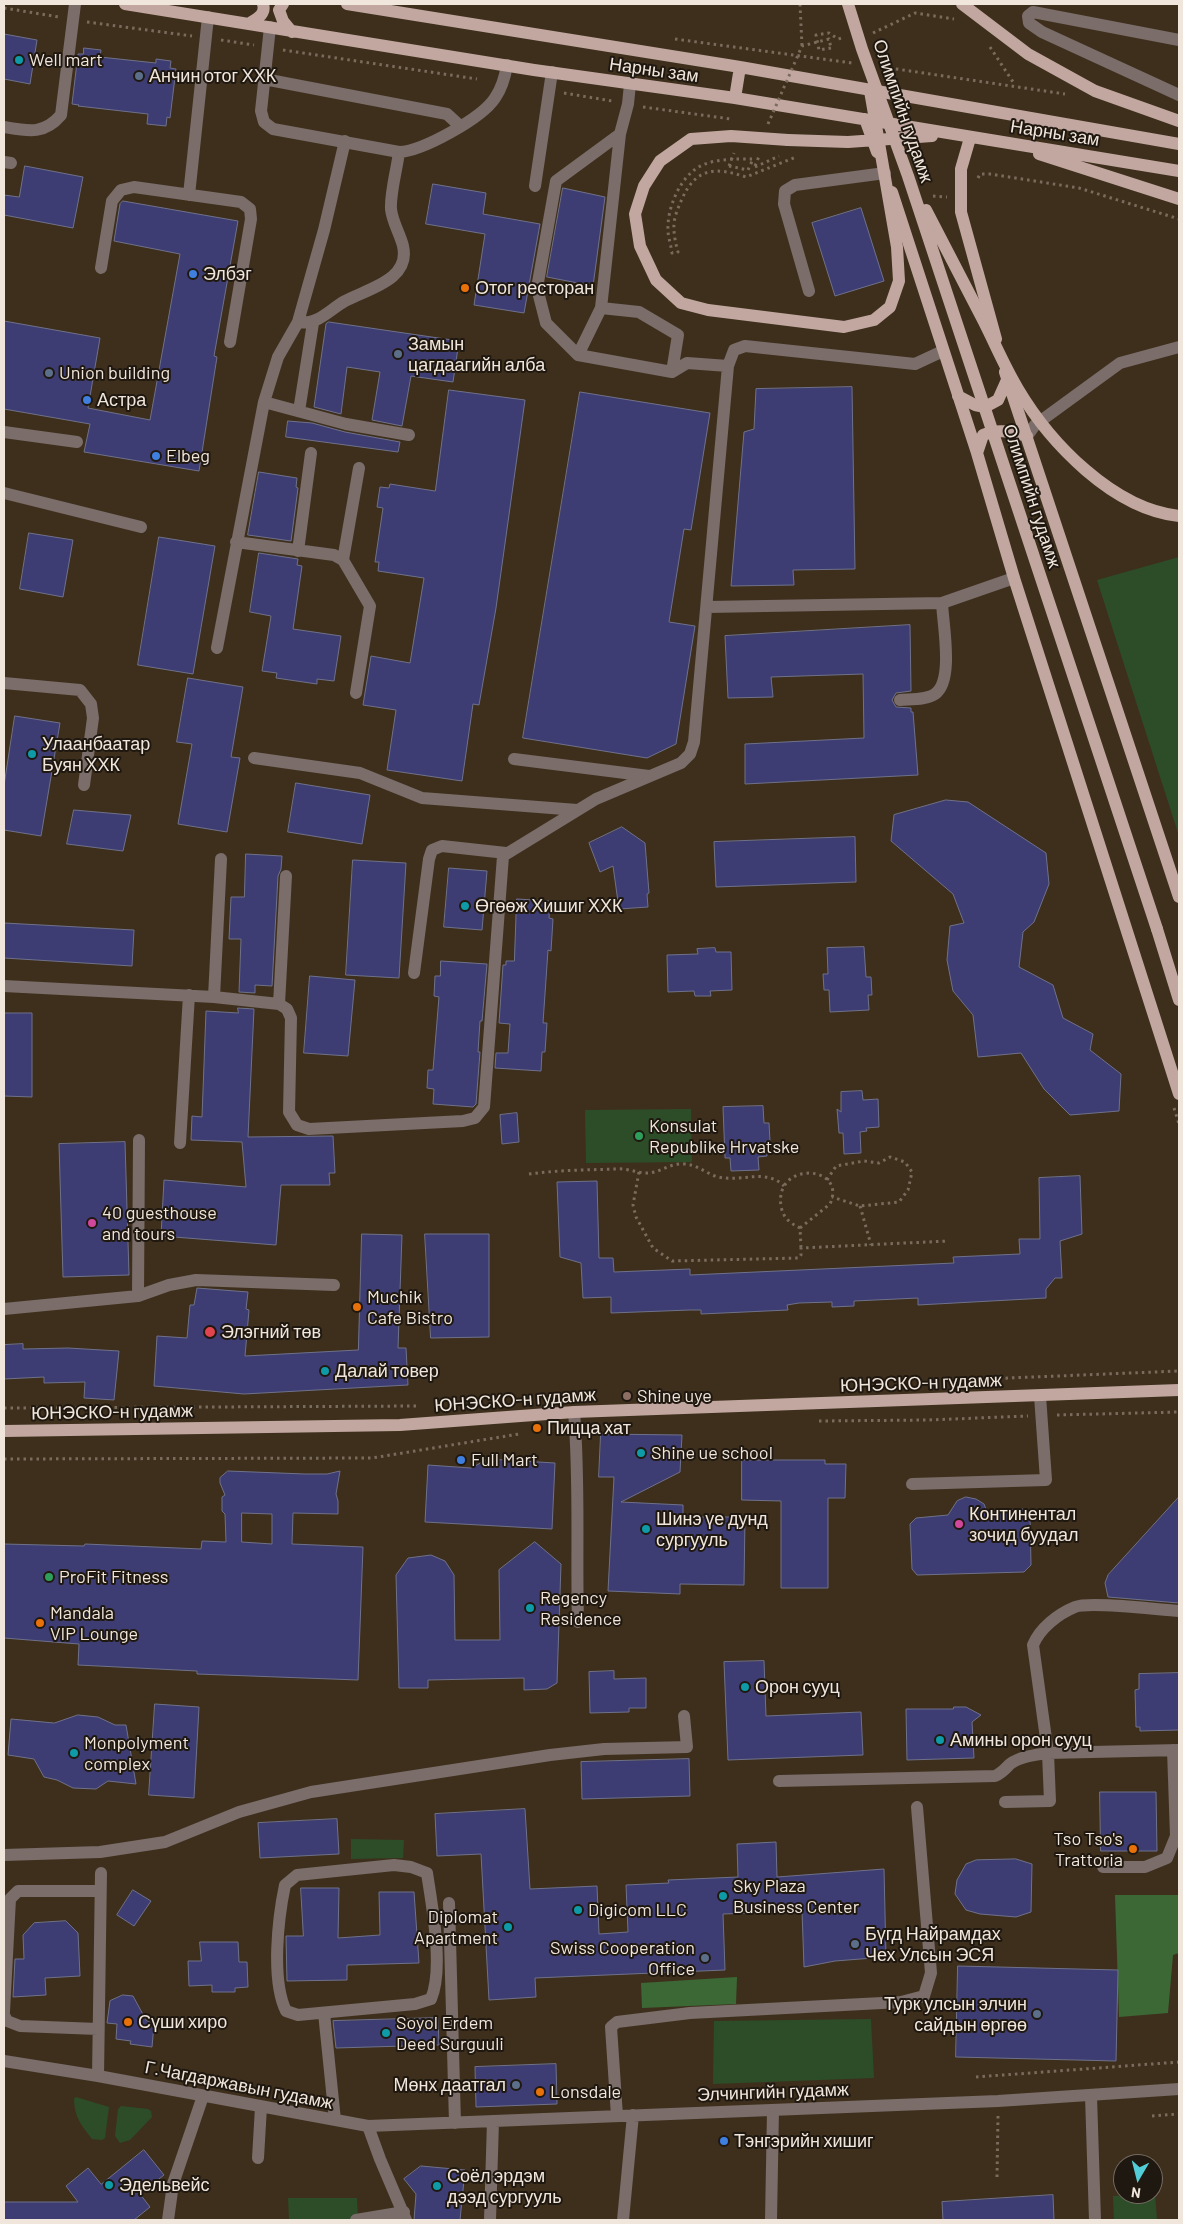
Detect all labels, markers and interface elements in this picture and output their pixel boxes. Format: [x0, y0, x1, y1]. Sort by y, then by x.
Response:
street label: Олимпийн гудамж [867, 31, 939, 191]
place label: Well mart [29, 49, 103, 71]
street label: Нарны зам [606, 53, 702, 87]
marker: Well mart [13, 54, 25, 66]
place label: Анчин отог ХХК [149, 65, 282, 87]
marker: Анчин отог ХХК [133, 70, 145, 82]
street label: Нарны зам [1006, 115, 1104, 151]
place label: Элбэг [203, 263, 253, 285]
marker: Элбэг [187, 268, 199, 280]
place label: Отог ресторан [475, 277, 602, 299]
marker: Отог ресторан [459, 282, 471, 294]
place label: Замын цагдаагийн алба [408, 333, 555, 376]
marker: Замын цагдаагийн алба [392, 348, 404, 360]
place label: Union building [59, 362, 170, 384]
marker: Union building [43, 367, 55, 379]
place label: Астра [97, 389, 147, 411]
marker: Астра [81, 394, 93, 406]
street label: Олимпийн гудамж [997, 416, 1067, 576]
place label: Elbeg [166, 445, 210, 467]
marker: Elbeg [150, 450, 162, 462]
place label: Улаанбаатар Буян ХХК [42, 733, 154, 776]
marker: Улаанбаатар Буян ХХК [26, 748, 38, 760]
place label: Өгөөж Хишиг ХХК [475, 895, 627, 917]
marker: Өгөөж Хишиг ХХК [459, 900, 471, 912]
place label: Konsulat Republike Hrvatske [649, 1115, 799, 1158]
marker: Konsulat Republike Hrvatske [633, 1130, 645, 1142]
place label: 40 guesthouse and tours [102, 1202, 217, 1244]
marker: 40 guesthouse and tours [86, 1217, 98, 1229]
place label: Muchik Cafe Bistro [367, 1286, 453, 1328]
marker: Muchik Cafe Bistro [351, 1301, 363, 1313]
place label: Элэгний төв [221, 1321, 328, 1343]
marker: Элэгний төв [203, 1325, 217, 1339]
place label: Далай товер [335, 1360, 445, 1382]
marker: Далай товер [319, 1365, 331, 1377]
street label: ЮНЭСКО-н гудамж [838, 1369, 1004, 1397]
street label: ЮНЭСКО-н гудамж [432, 1383, 598, 1417]
place label: Shine uye [637, 1385, 712, 1407]
marker: Shine uye [621, 1390, 633, 1402]
street label: ЮНЭСКО-н гудамж [29, 1400, 195, 1424]
place label: Пицца хат [547, 1417, 635, 1439]
marker: Пицца хат [531, 1422, 543, 1434]
place label: Shine ue school [651, 1442, 773, 1464]
marker: Shine ue school [635, 1447, 647, 1459]
place label: Full Mart [471, 1449, 538, 1471]
marker: Full Mart [455, 1454, 467, 1466]
place label: Континентал зочид буудал [969, 1503, 1086, 1546]
place label: Шинэ үе дунд сургууль [656, 1508, 773, 1550]
marker: Континентал зочид буудал [953, 1518, 965, 1530]
marker: Шинэ үе дунд сургууль [640, 1523, 652, 1535]
place label: ProFit Fitness [59, 1566, 168, 1588]
marker: ProFit Fitness [43, 1571, 55, 1583]
place label: Regency Residence [540, 1587, 622, 1630]
place label: Mandala VIP Lounge [50, 1602, 138, 1645]
marker: Regency Residence [524, 1602, 536, 1614]
marker: Mandala VIP Lounge [34, 1617, 46, 1629]
place label: Орон сууц [755, 1676, 844, 1698]
marker: Орон сууц [739, 1681, 751, 1693]
place label: Амины орон сууц [950, 1729, 1101, 1751]
place label: Monpolyment complex [84, 1732, 189, 1775]
marker: Амины орон сууц [934, 1734, 946, 1746]
marker: Monpolyment complex [68, 1747, 80, 1759]
place label: Tso Tso's Trattoria [1053, 1828, 1123, 1870]
marker: Tso Tso's Trattoria [1127, 1843, 1139, 1855]
place label: Sky Plaza Business Center [733, 1875, 859, 1918]
marker: Sky Plaza Business Center [717, 1890, 729, 1902]
place label: Digicom LLC [588, 1899, 687, 1921]
marker: Digicom LLC [572, 1904, 584, 1916]
place label: Diplomat Apartment [414, 1906, 498, 1948]
marker: Diplomat Apartment [502, 1921, 514, 1933]
place label: Бүгд Найрамдах Чех Улсын ЭСЯ [865, 1923, 1005, 1966]
place label: Swiss Cooperation Office [550, 1937, 695, 1980]
marker: Бүгд Найрамдах Чех Улсын ЭСЯ [849, 1938, 861, 1950]
marker: Swiss Cooperation Office [699, 1952, 711, 1964]
place label: Турк улсын элчин сайдын өргөө [872, 1993, 1027, 2036]
marker: Турк улсын элчин сайдын өргөө [1031, 2008, 1043, 2020]
place label: Сүши хиро [138, 2011, 231, 2033]
place label: Soyol Erdem Deed Surguuli [396, 2012, 504, 2054]
marker: Сүши хиро [122, 2016, 134, 2028]
marker: Soyol Erdem Deed Surguuli [380, 2027, 392, 2039]
street label: Г.Чагдаржавын гудамж [137, 2055, 341, 2115]
place label: Мөнх даатгал [389, 2074, 506, 2096]
street label: Элчингийн гудамж [690, 2078, 856, 2106]
marker: Мөнх даатгал [510, 2079, 522, 2091]
place label: Lonsdale [550, 2081, 621, 2103]
marker: Lonsdale [534, 2086, 546, 2098]
place label: Тэнгэрийн хишиг [734, 2130, 885, 2152]
marker: Тэнгэрийн хишиг [718, 2135, 730, 2147]
north arrow [1113, 2154, 1163, 2204]
place label: Соёл эрдэм дээд сургууль [447, 2165, 567, 2208]
place label: Эдельвейс [119, 2174, 212, 2196]
marker: Эдельвейс [103, 2179, 115, 2191]
marker: Соёл эрдэм дээд сургууль [431, 2180, 443, 2192]
text: N [1130, 2184, 1142, 2202]

